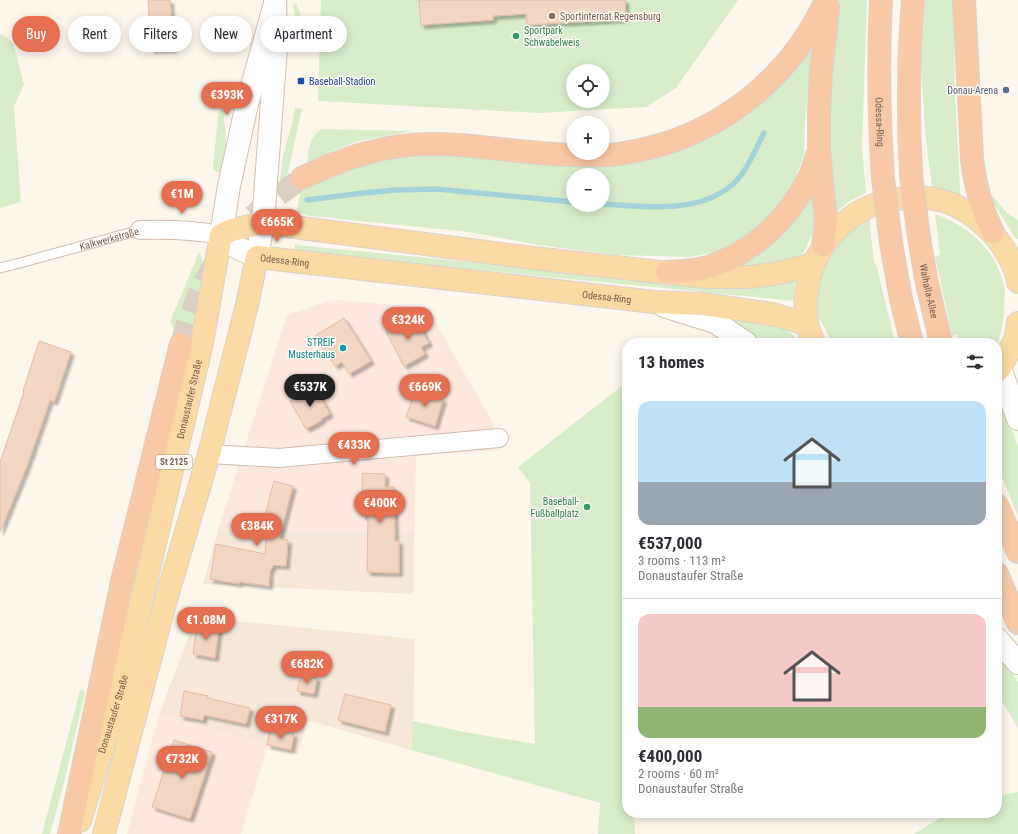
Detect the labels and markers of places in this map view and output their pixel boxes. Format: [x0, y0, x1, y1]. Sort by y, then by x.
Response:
marker: Sportinternat Regensburg [547, 11, 557, 21]
place label: Sportinternat Regensburg [560, 11, 661, 22]
place label: Sportpark Schwabelweis [524, 25, 580, 48]
marker: Sportpark Schwabelweis [511, 31, 521, 41]
marker: Baseball-Stadion [296, 76, 306, 86]
place label: Baseball-Stadion [309, 76, 375, 87]
pin: €393K [199, 82, 255, 116]
place label: Donau-Arena [947, 85, 998, 96]
marker: Donau-Arena [1001, 85, 1011, 95]
pin: €1M [163, 181, 201, 215]
pin: €665K [249, 209, 305, 243]
pin: €324K [380, 307, 436, 341]
place label: STREIF Musterhaus [288, 337, 335, 360]
marker: STREIF Musterhaus [338, 343, 348, 353]
pin: €537K [282, 374, 338, 408]
pin: €669K [397, 374, 453, 408]
pin: €433K [326, 432, 382, 466]
pin: €400K [352, 490, 408, 524]
place label: Baseball- Fußballplatz [531, 496, 580, 519]
marker: Baseball- Fußballplatz [582, 502, 592, 512]
pin: €384K [229, 513, 285, 547]
pin: €1.08M [173, 607, 239, 641]
pin: €682K [279, 651, 335, 685]
pin: €317K [253, 706, 309, 740]
pin: €732K [154, 746, 210, 780]

